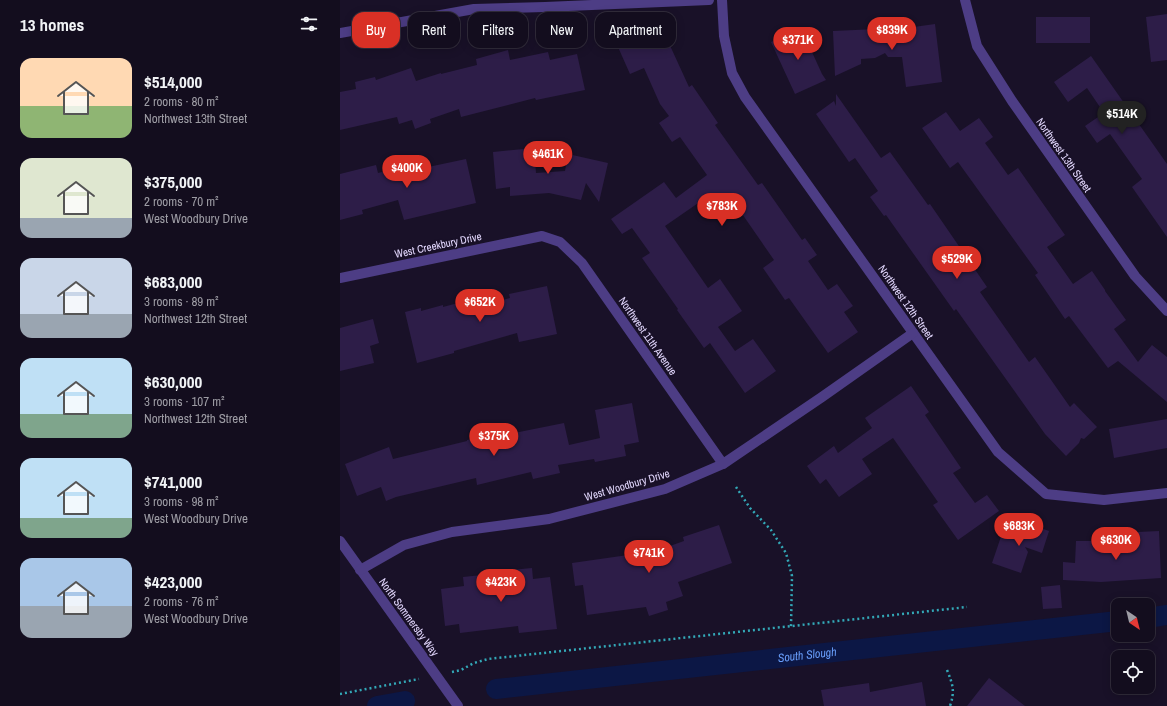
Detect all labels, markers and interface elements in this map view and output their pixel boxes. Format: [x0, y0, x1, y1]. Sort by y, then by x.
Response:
chip: Buy [352, 12, 400, 48]
chip: Rent [408, 12, 460, 48]
chip: Filters [468, 12, 528, 48]
chip: New [536, 12, 587, 48]
chip: Apartment [595, 12, 676, 48]
text: 13 homes [20, 13, 84, 36]
icon: filters [298, 13, 320, 35]
pin: $839K [864, 17, 920, 51]
text: $839K [876, 21, 908, 38]
pin: $371K [770, 27, 826, 61]
text: $371K [782, 31, 814, 48]
text: $514,000 [144, 70, 202, 93]
icon: home [52, 74, 100, 122]
text: 2 rooms · 80 m² [144, 93, 219, 110]
pin: $514K [1094, 101, 1150, 135]
text: $514K [1106, 105, 1138, 122]
text: Northwest 13th Street [144, 110, 247, 127]
street label: Northwest 13th Street [1033, 115, 1095, 195]
pin: $461K [520, 141, 576, 175]
text: $461K [532, 145, 564, 162]
pin: $400K [379, 155, 435, 189]
text: $400K [391, 159, 423, 176]
text: $375,000 [144, 170, 202, 193]
icon: home [52, 174, 100, 222]
text: 2 rooms · 70 m² [144, 193, 219, 210]
pin: $783K [694, 193, 750, 227]
text: $783K [706, 197, 738, 214]
text: West Woodbury Drive [144, 210, 248, 227]
street label: West Creekbury Drive [393, 229, 483, 261]
pin: $529K [929, 246, 985, 280]
text: $529K [941, 250, 973, 267]
street label: Northwest 12th Street [875, 262, 937, 342]
text: $683,000 [144, 270, 202, 293]
icon: home [52, 274, 100, 322]
pin: $652K [452, 289, 508, 323]
text: 3 rooms · 89 m² [144, 293, 219, 310]
text: $652K [464, 293, 496, 310]
street label: Northwest 11th Avenue [616, 294, 680, 378]
text: Northwest 12th Street [144, 310, 247, 327]
text: $630,000 [144, 370, 202, 393]
icon: home [52, 374, 100, 422]
text: 3 rooms · 107 m² [144, 393, 225, 410]
text: Northwest 12th Street [144, 410, 247, 427]
pin: $375K [466, 423, 522, 457]
text: $375K [478, 427, 510, 444]
street label: West Woodbury Drive [583, 466, 671, 504]
text: $741,000 [144, 470, 202, 493]
icon: home [52, 474, 100, 522]
text: 3 rooms · 98 m² [144, 493, 219, 510]
text: West Woodbury Drive [144, 510, 248, 527]
pin: $683K [991, 513, 1047, 547]
text: $683K [1003, 517, 1035, 534]
pin: $630K [1088, 527, 1144, 561]
text: $630K [1100, 531, 1132, 548]
pin: $741K [621, 540, 677, 574]
text: $741K [633, 544, 665, 561]
pin: $423K [473, 569, 529, 603]
text: $423,000 [144, 570, 202, 593]
text: $423K [485, 573, 517, 590]
icon: home [52, 574, 100, 622]
street label: North Sommersby Way [376, 575, 442, 659]
text: 2 rooms · 76 m² [144, 593, 219, 610]
north arrow [1111, 598, 1155, 642]
map controls [1111, 598, 1155, 694]
text: West Woodbury Drive [144, 610, 248, 627]
water label: South Slough [777, 644, 837, 666]
button: locate [1111, 650, 1155, 694]

